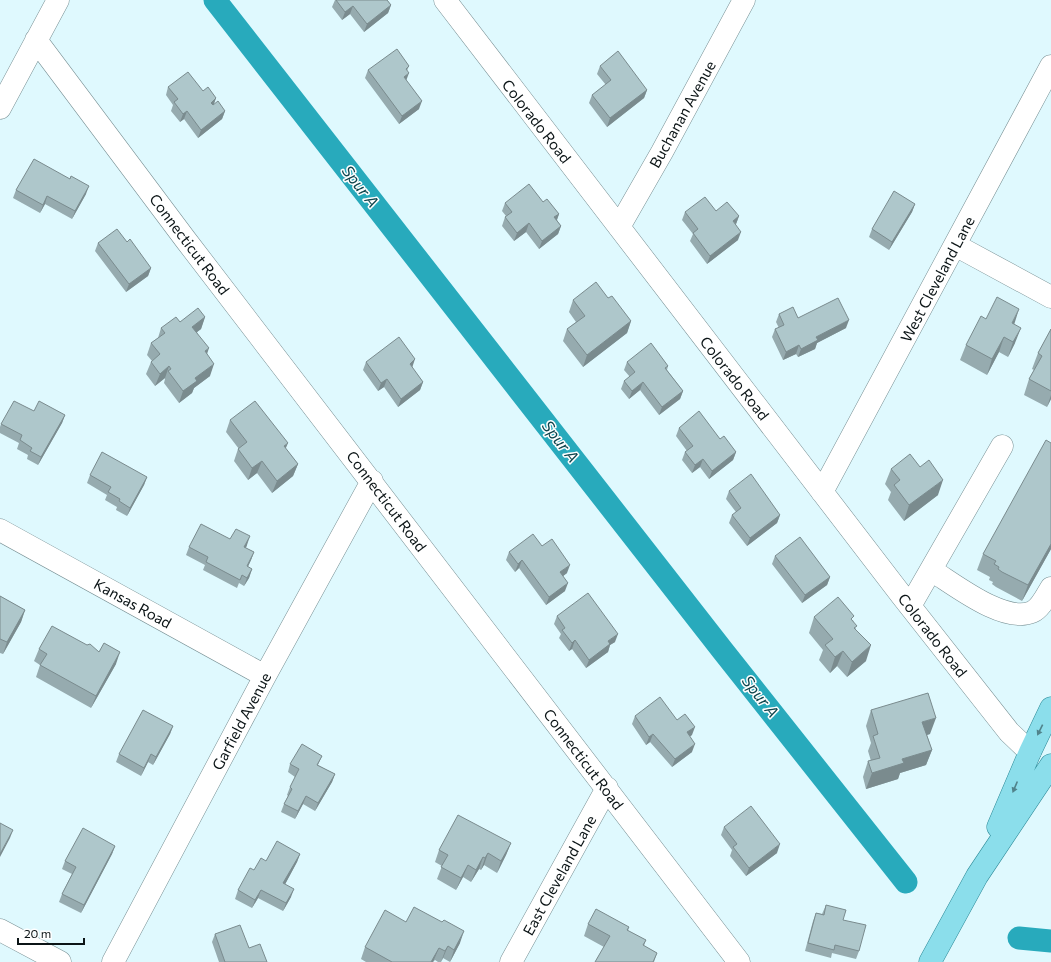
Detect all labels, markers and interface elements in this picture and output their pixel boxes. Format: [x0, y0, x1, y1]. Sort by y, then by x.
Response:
street label: Buchanan Avenue [645, 57, 719, 171]
street label: Colorado Road [499, 76, 575, 166]
water label: Spur A [339, 161, 383, 211]
street label: Connecticut Road [146, 190, 234, 298]
street label: West Cleveland Lane [896, 213, 978, 345]
street label: Colorado Road [697, 333, 773, 423]
water label: Spur A [539, 416, 583, 466]
street label: Connecticut Road [343, 447, 431, 555]
street label: Kansas Road [91, 574, 175, 632]
street label: Colorado Road [895, 590, 971, 680]
street label: Garfield Avenue [208, 669, 274, 773]
water label: Spur A [739, 671, 783, 721]
street label: Connecticut Road [540, 705, 628, 813]
one-way arrow [1037, 724, 1043, 735]
one-way arrow [1011, 782, 1017, 794]
street label: East Cleveland Lane [519, 812, 599, 938]
scale bar [18, 920, 84, 946]
text: 20 m [24, 926, 51, 940]

